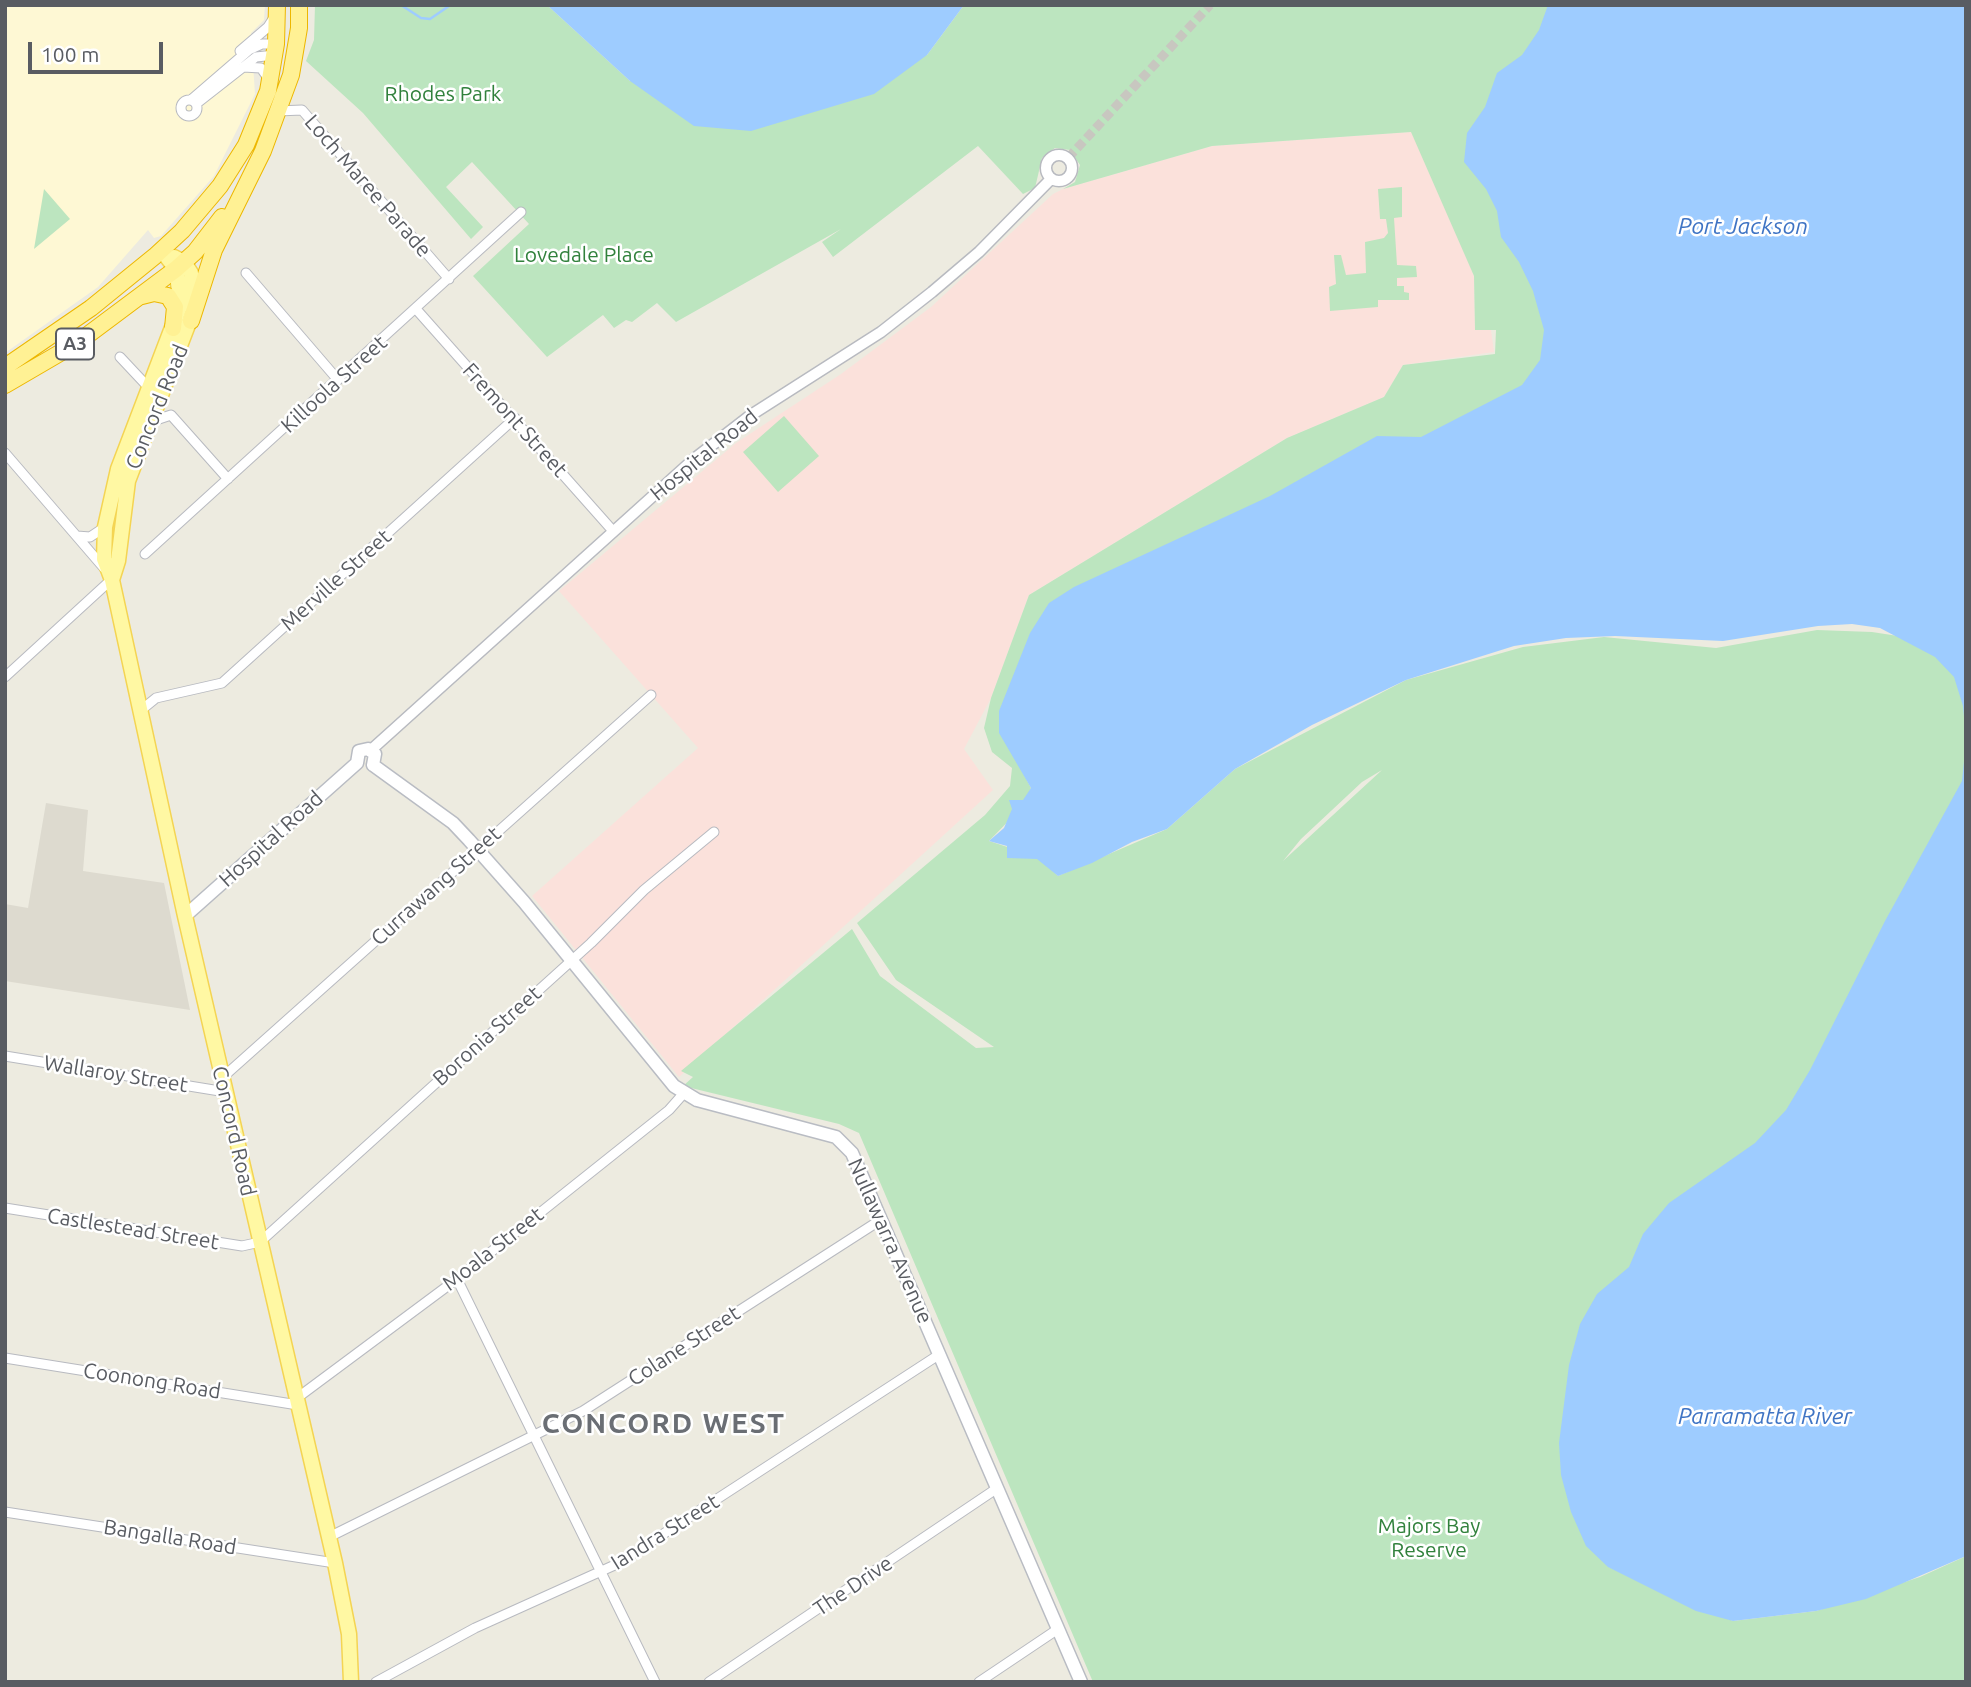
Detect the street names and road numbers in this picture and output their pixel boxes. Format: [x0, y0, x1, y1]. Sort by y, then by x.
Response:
street label: Loch Maree Parade [299, 110, 437, 262]
road number: A3 [56, 328, 94, 360]
street label: Killoola Street [276, 330, 392, 438]
street label: Concord Road [120, 341, 194, 473]
street label: Fremont Street [457, 358, 573, 482]
street label: Hospital Road [645, 404, 763, 506]
street label: Merville Street [276, 524, 396, 636]
street label: Hospital Road [214, 786, 328, 892]
street label: Currawang Street [366, 821, 506, 951]
street label: Boronia Street [428, 981, 546, 1091]
street label: Wallaroy Street [42, 1050, 190, 1098]
street label: Concord Road [207, 1064, 261, 1198]
street label: Nullawarra Avenue [842, 1155, 938, 1327]
street label: Moala Street [438, 1202, 548, 1296]
street label: Castlestead Street [45, 1203, 221, 1255]
street label: Colane Street [623, 1300, 745, 1392]
street label: Coonong Road [81, 1358, 223, 1404]
street label: Iandra Street [606, 1489, 724, 1575]
street label: Bangalla Road [102, 1514, 238, 1560]
street label: The Drive [809, 1550, 897, 1622]

